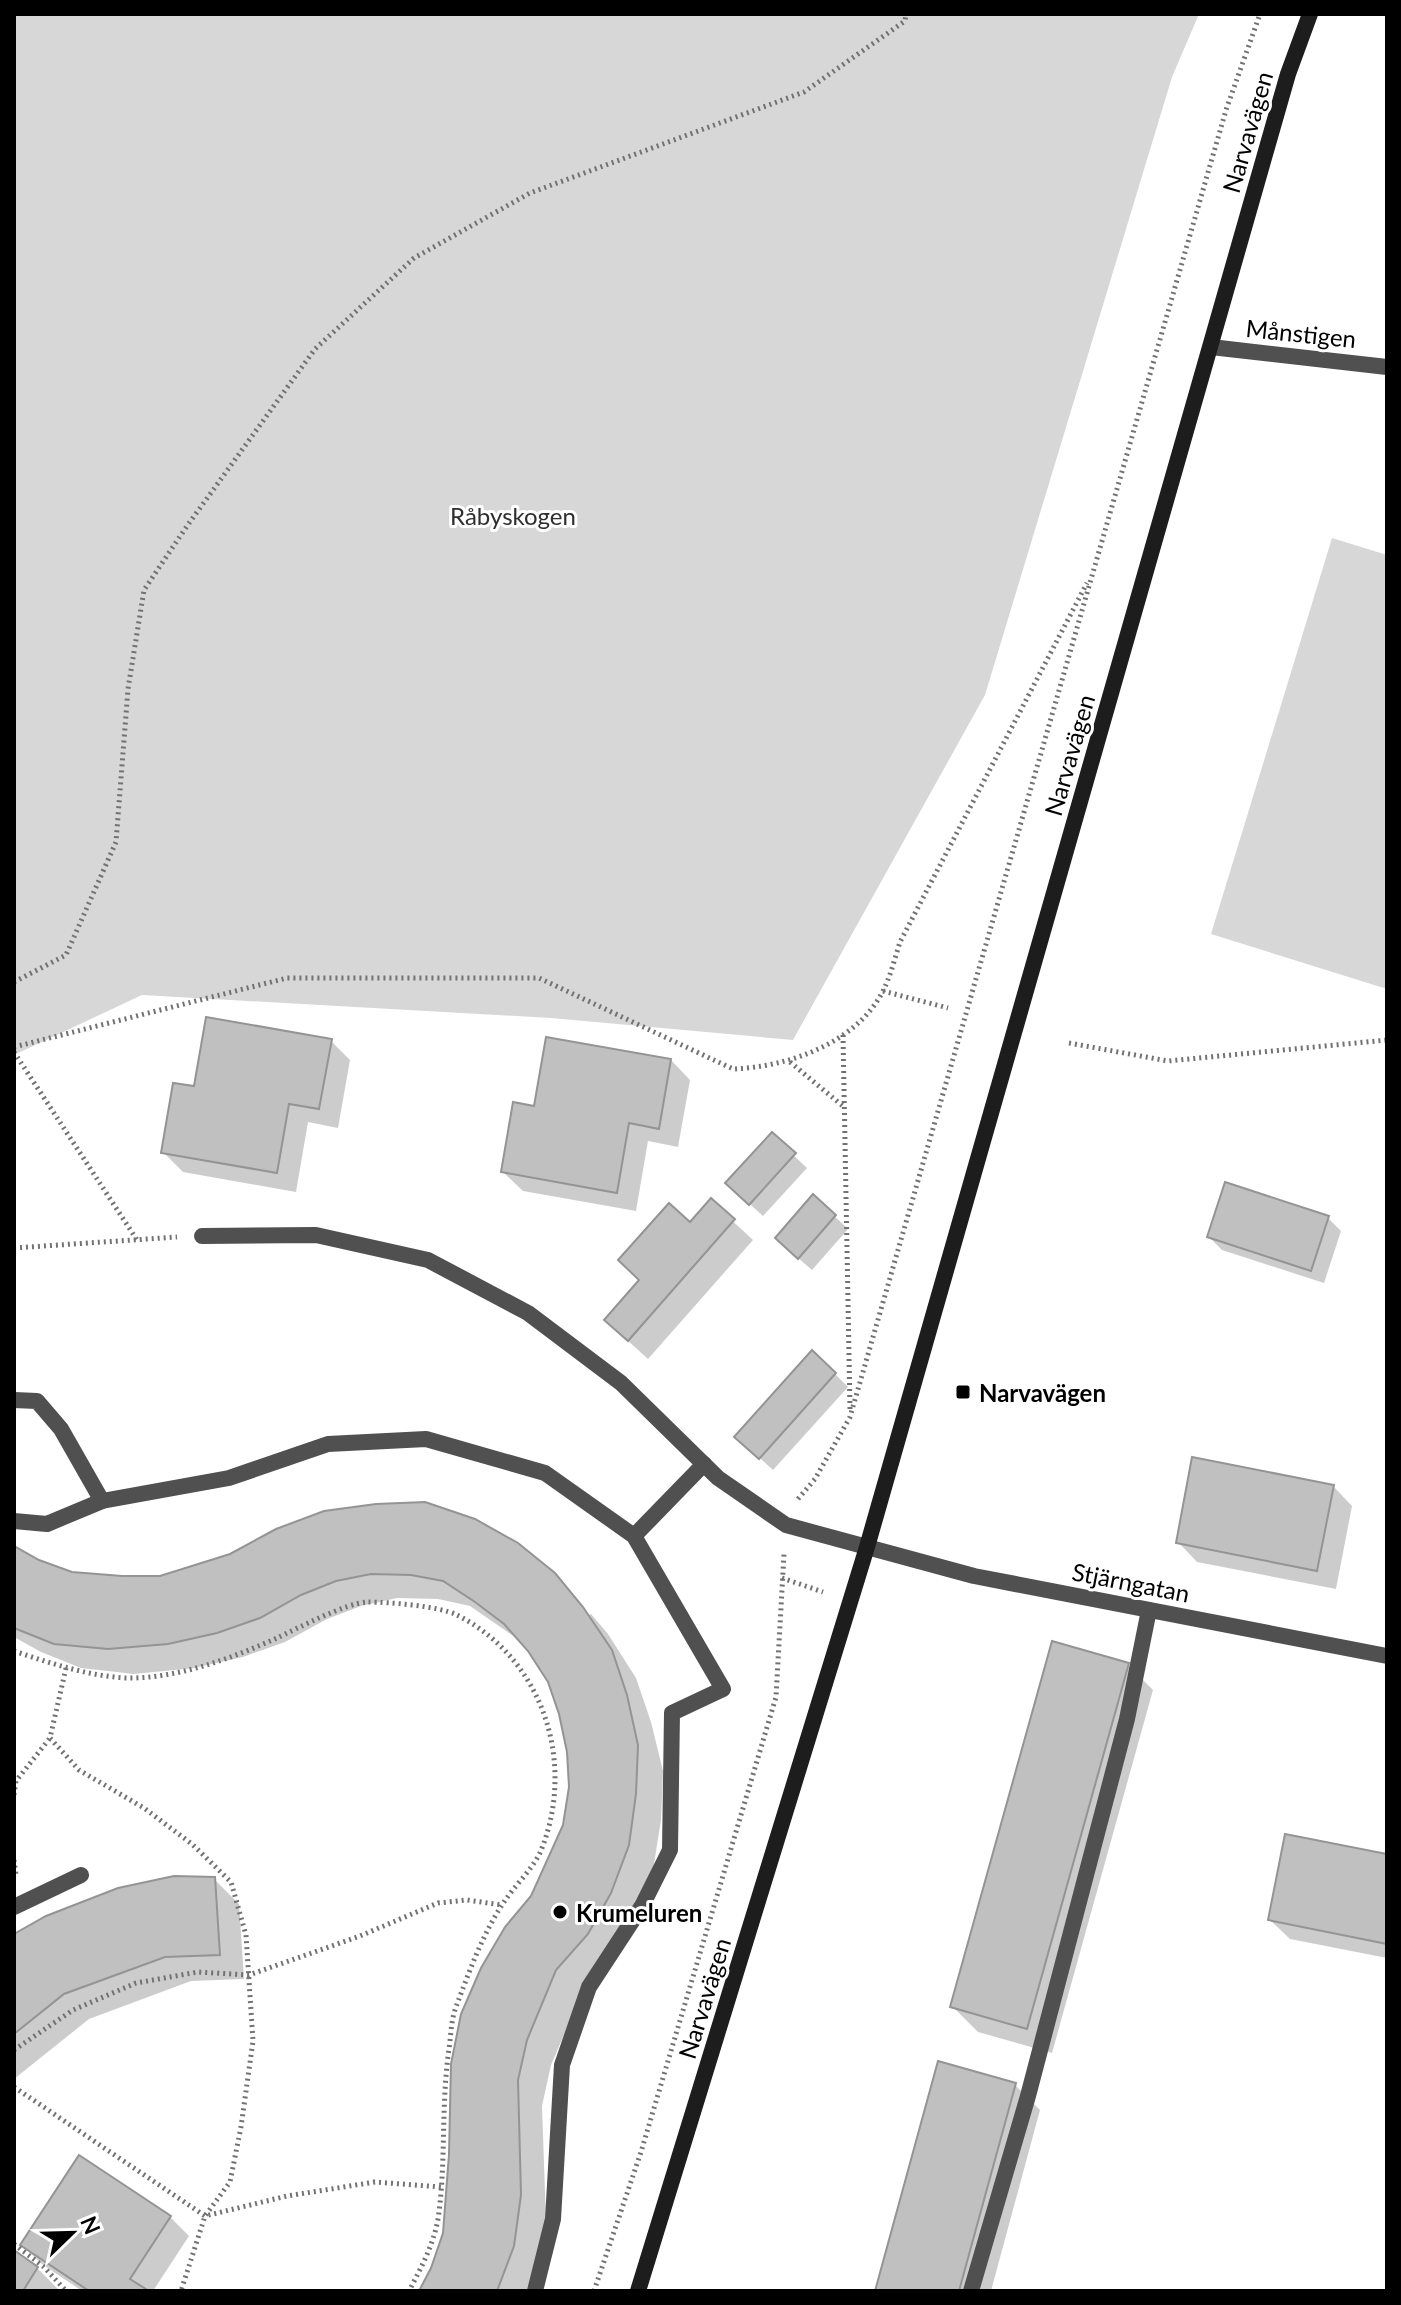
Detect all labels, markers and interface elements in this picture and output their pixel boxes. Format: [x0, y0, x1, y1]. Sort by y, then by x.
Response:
street label: Narvavägen [1216, 68, 1278, 196]
street label: Månstigen [1244, 313, 1358, 353]
park label: Råbyskogen [450, 501, 576, 530]
street label: Narvavägen [1038, 691, 1100, 819]
place label: Narvavägen [979, 1378, 1106, 1407]
marker: Narvavägen [954, 1383, 972, 1401]
street label: Stjärngatan [1070, 1556, 1192, 1608]
place label: Krumeluren [576, 1898, 702, 1927]
marker: Krumeluren [551, 1903, 569, 1921]
street label: Narvavägen [672, 1934, 736, 2062]
north arrow [32, 2193, 112, 2273]
text: N [75, 2212, 107, 2238]

